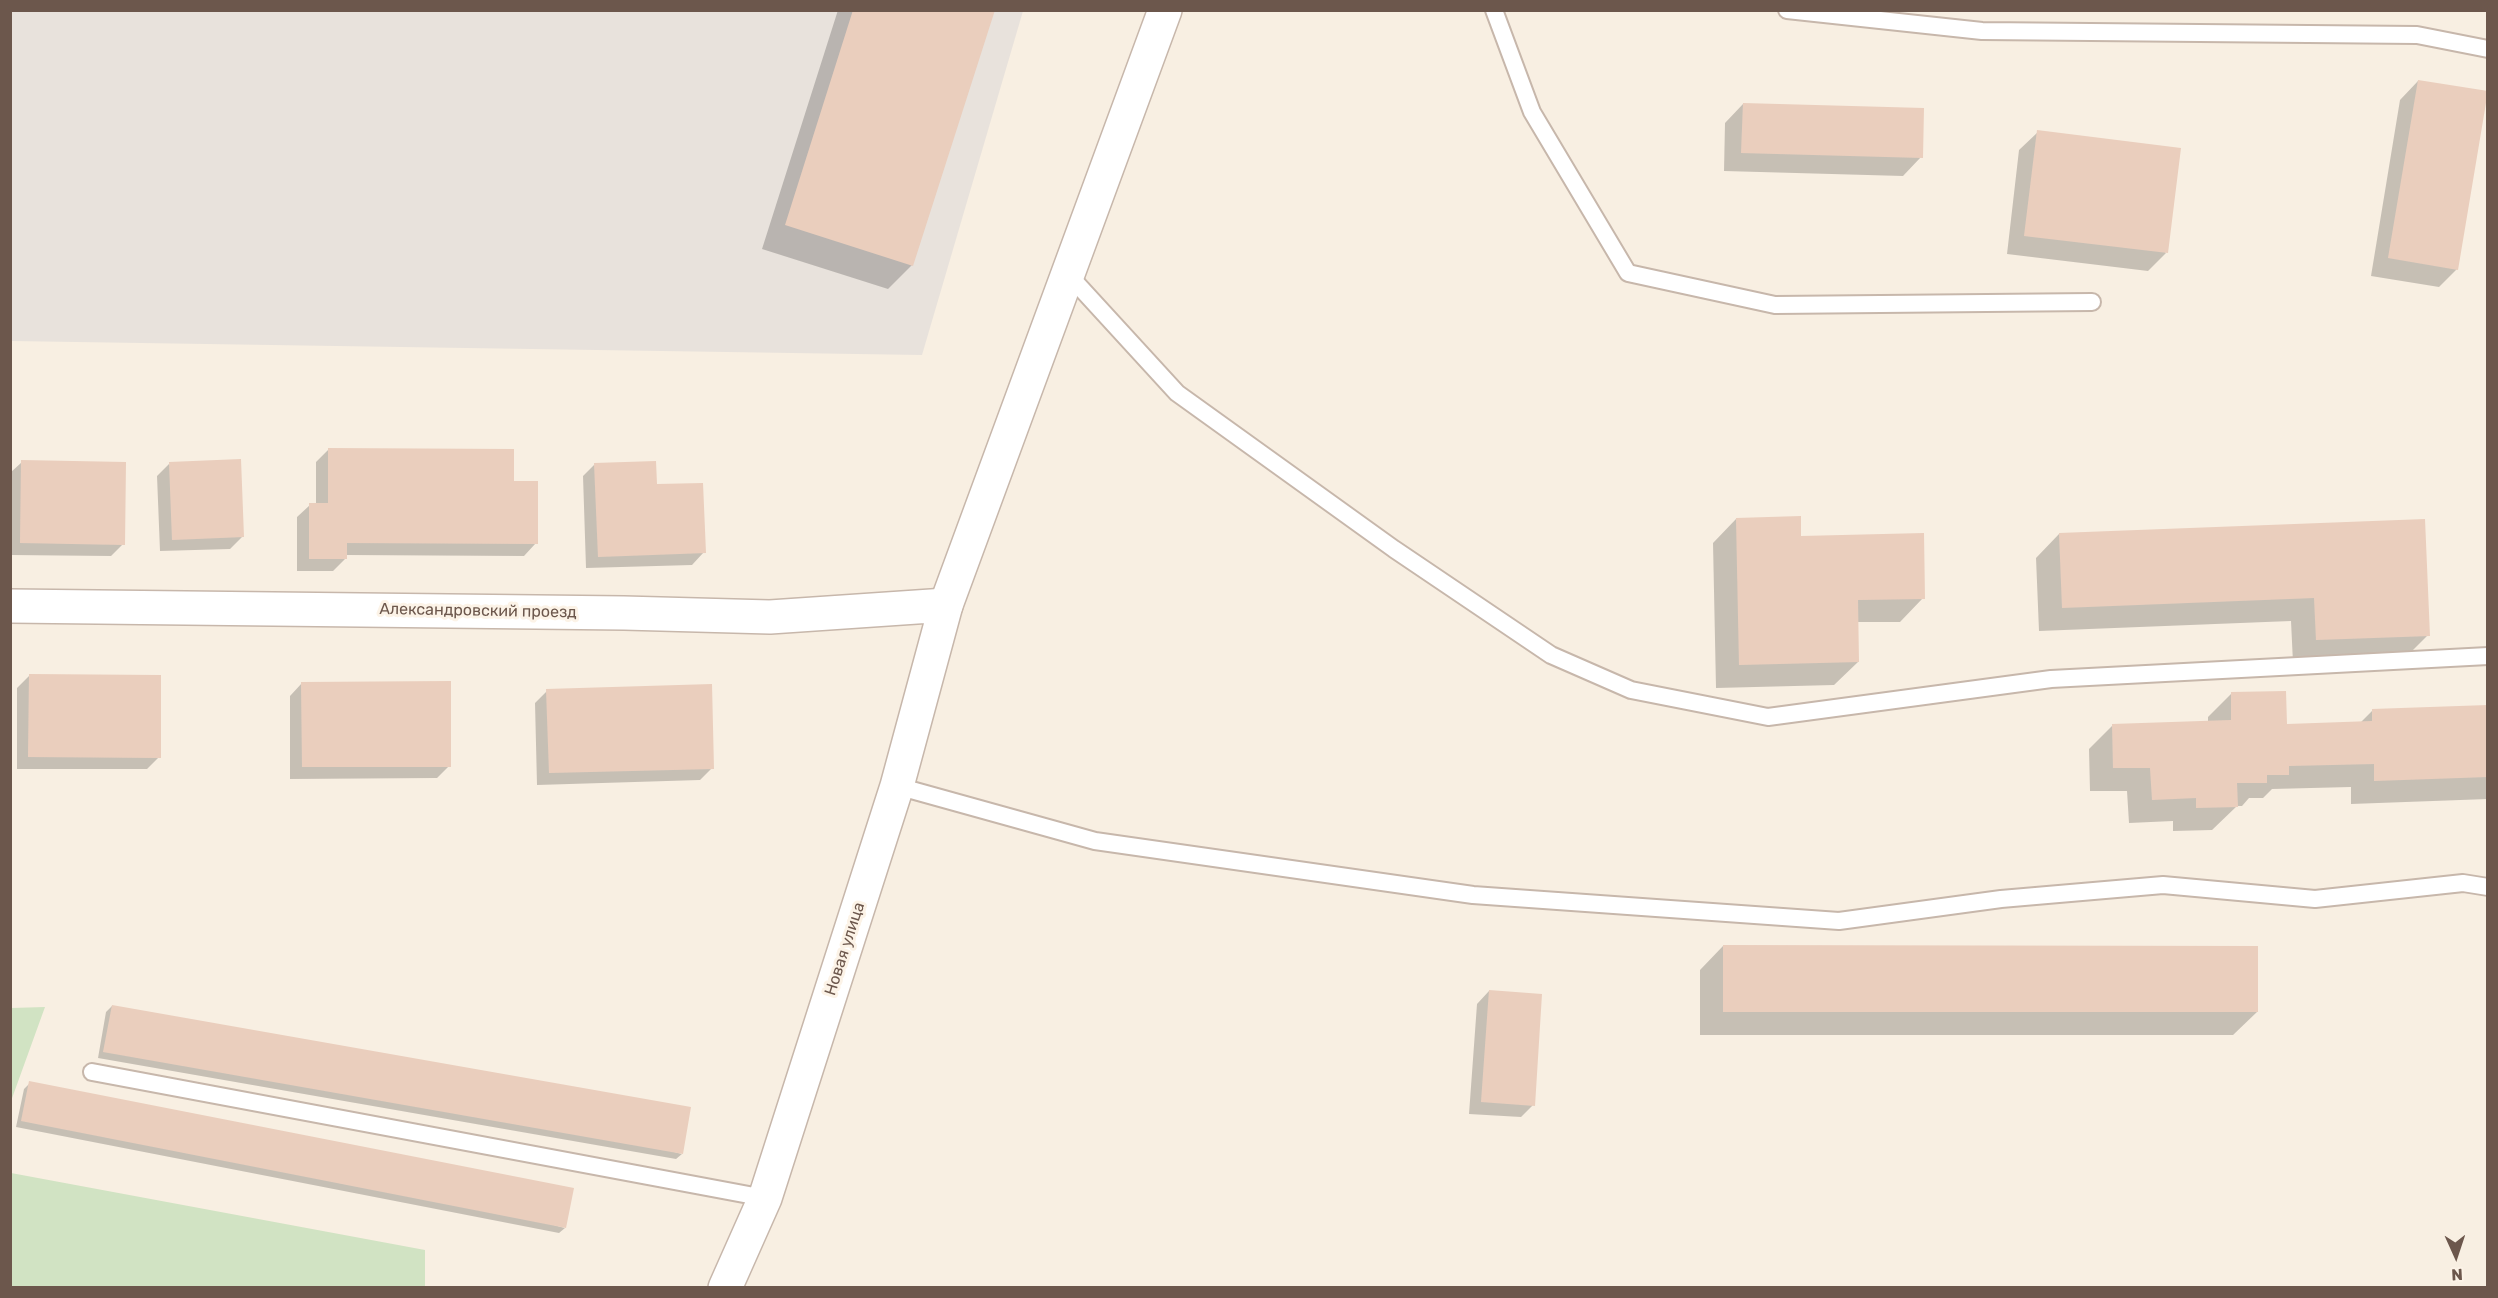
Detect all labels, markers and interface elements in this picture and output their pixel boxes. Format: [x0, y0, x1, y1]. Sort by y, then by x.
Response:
street label: Александровский проезд [379, 600, 577, 622]
street label: Новая улица [821, 900, 869, 998]
north arrow [2426, 1226, 2486, 1286]
text: N [2451, 1265, 2463, 1284]

